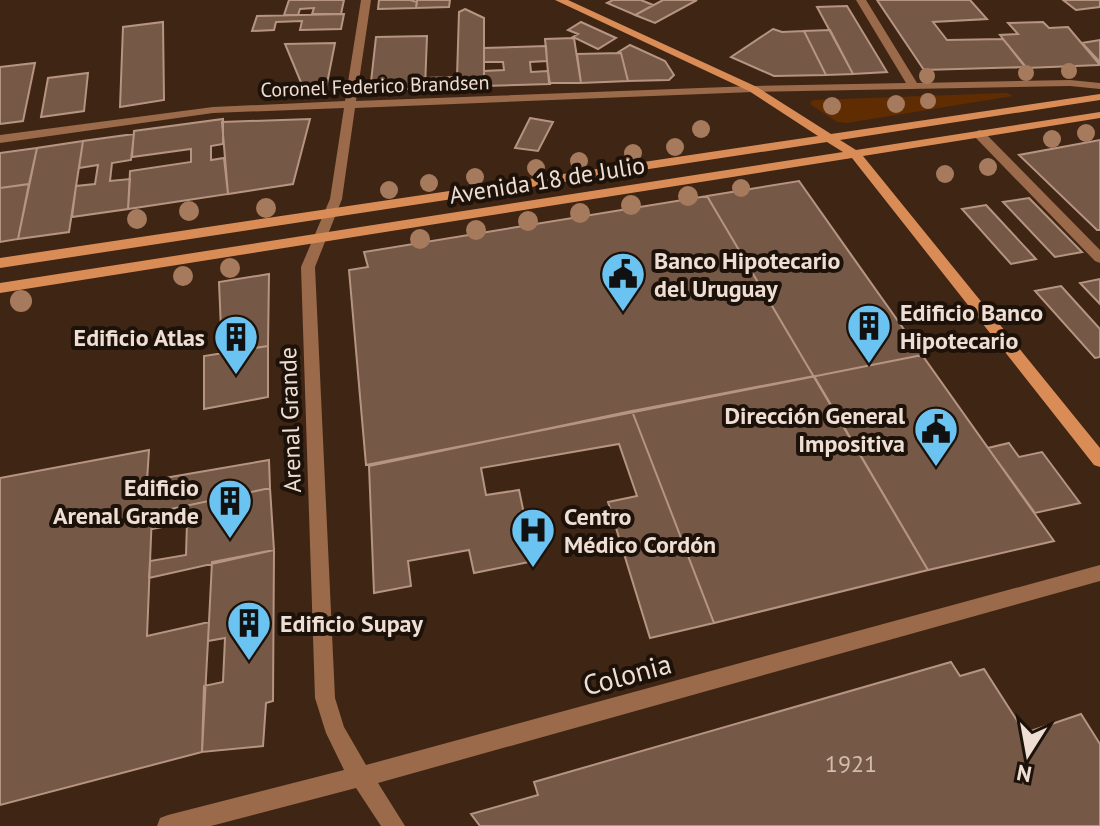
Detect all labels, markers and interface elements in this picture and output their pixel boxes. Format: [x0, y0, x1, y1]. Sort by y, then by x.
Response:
street label: Coronel Federico Brandsen [260, 69, 490, 103]
street label: Avenida 18 de Julio [447, 149, 647, 211]
place label: Banco Hipotecario del Uruguay [654, 245, 841, 304]
public building icon: Banco Hipotecario del Uruguay [599, 250, 647, 313]
place label: Edificio Banco Hipotecario [900, 297, 1043, 356]
building icon: Edificio Banco Hipotecario [845, 302, 893, 365]
building icon: Edificio Atlas [212, 313, 260, 376]
place label: Edificio Atlas [74, 322, 205, 353]
street label: Arenal Grande [272, 347, 308, 493]
place label: Dirección General Impositiva [724, 400, 906, 459]
public building icon: Dirección General Impositiva [912, 405, 960, 468]
place label: Edificio Arenal Grande [53, 472, 199, 531]
building icon: Edificio Arenal Grande [206, 477, 254, 540]
place label: Centro Médico Cordón [564, 501, 716, 560]
hospital icon: Centro Médico Cordón [509, 506, 557, 569]
building icon: Edificio Supay [225, 599, 273, 662]
place label: Edificio Supay [280, 608, 423, 639]
street label: Colonia [579, 644, 675, 704]
north arrow [988, 714, 1068, 794]
house number: 1921 [825, 748, 877, 779]
text: N [1014, 759, 1034, 789]

